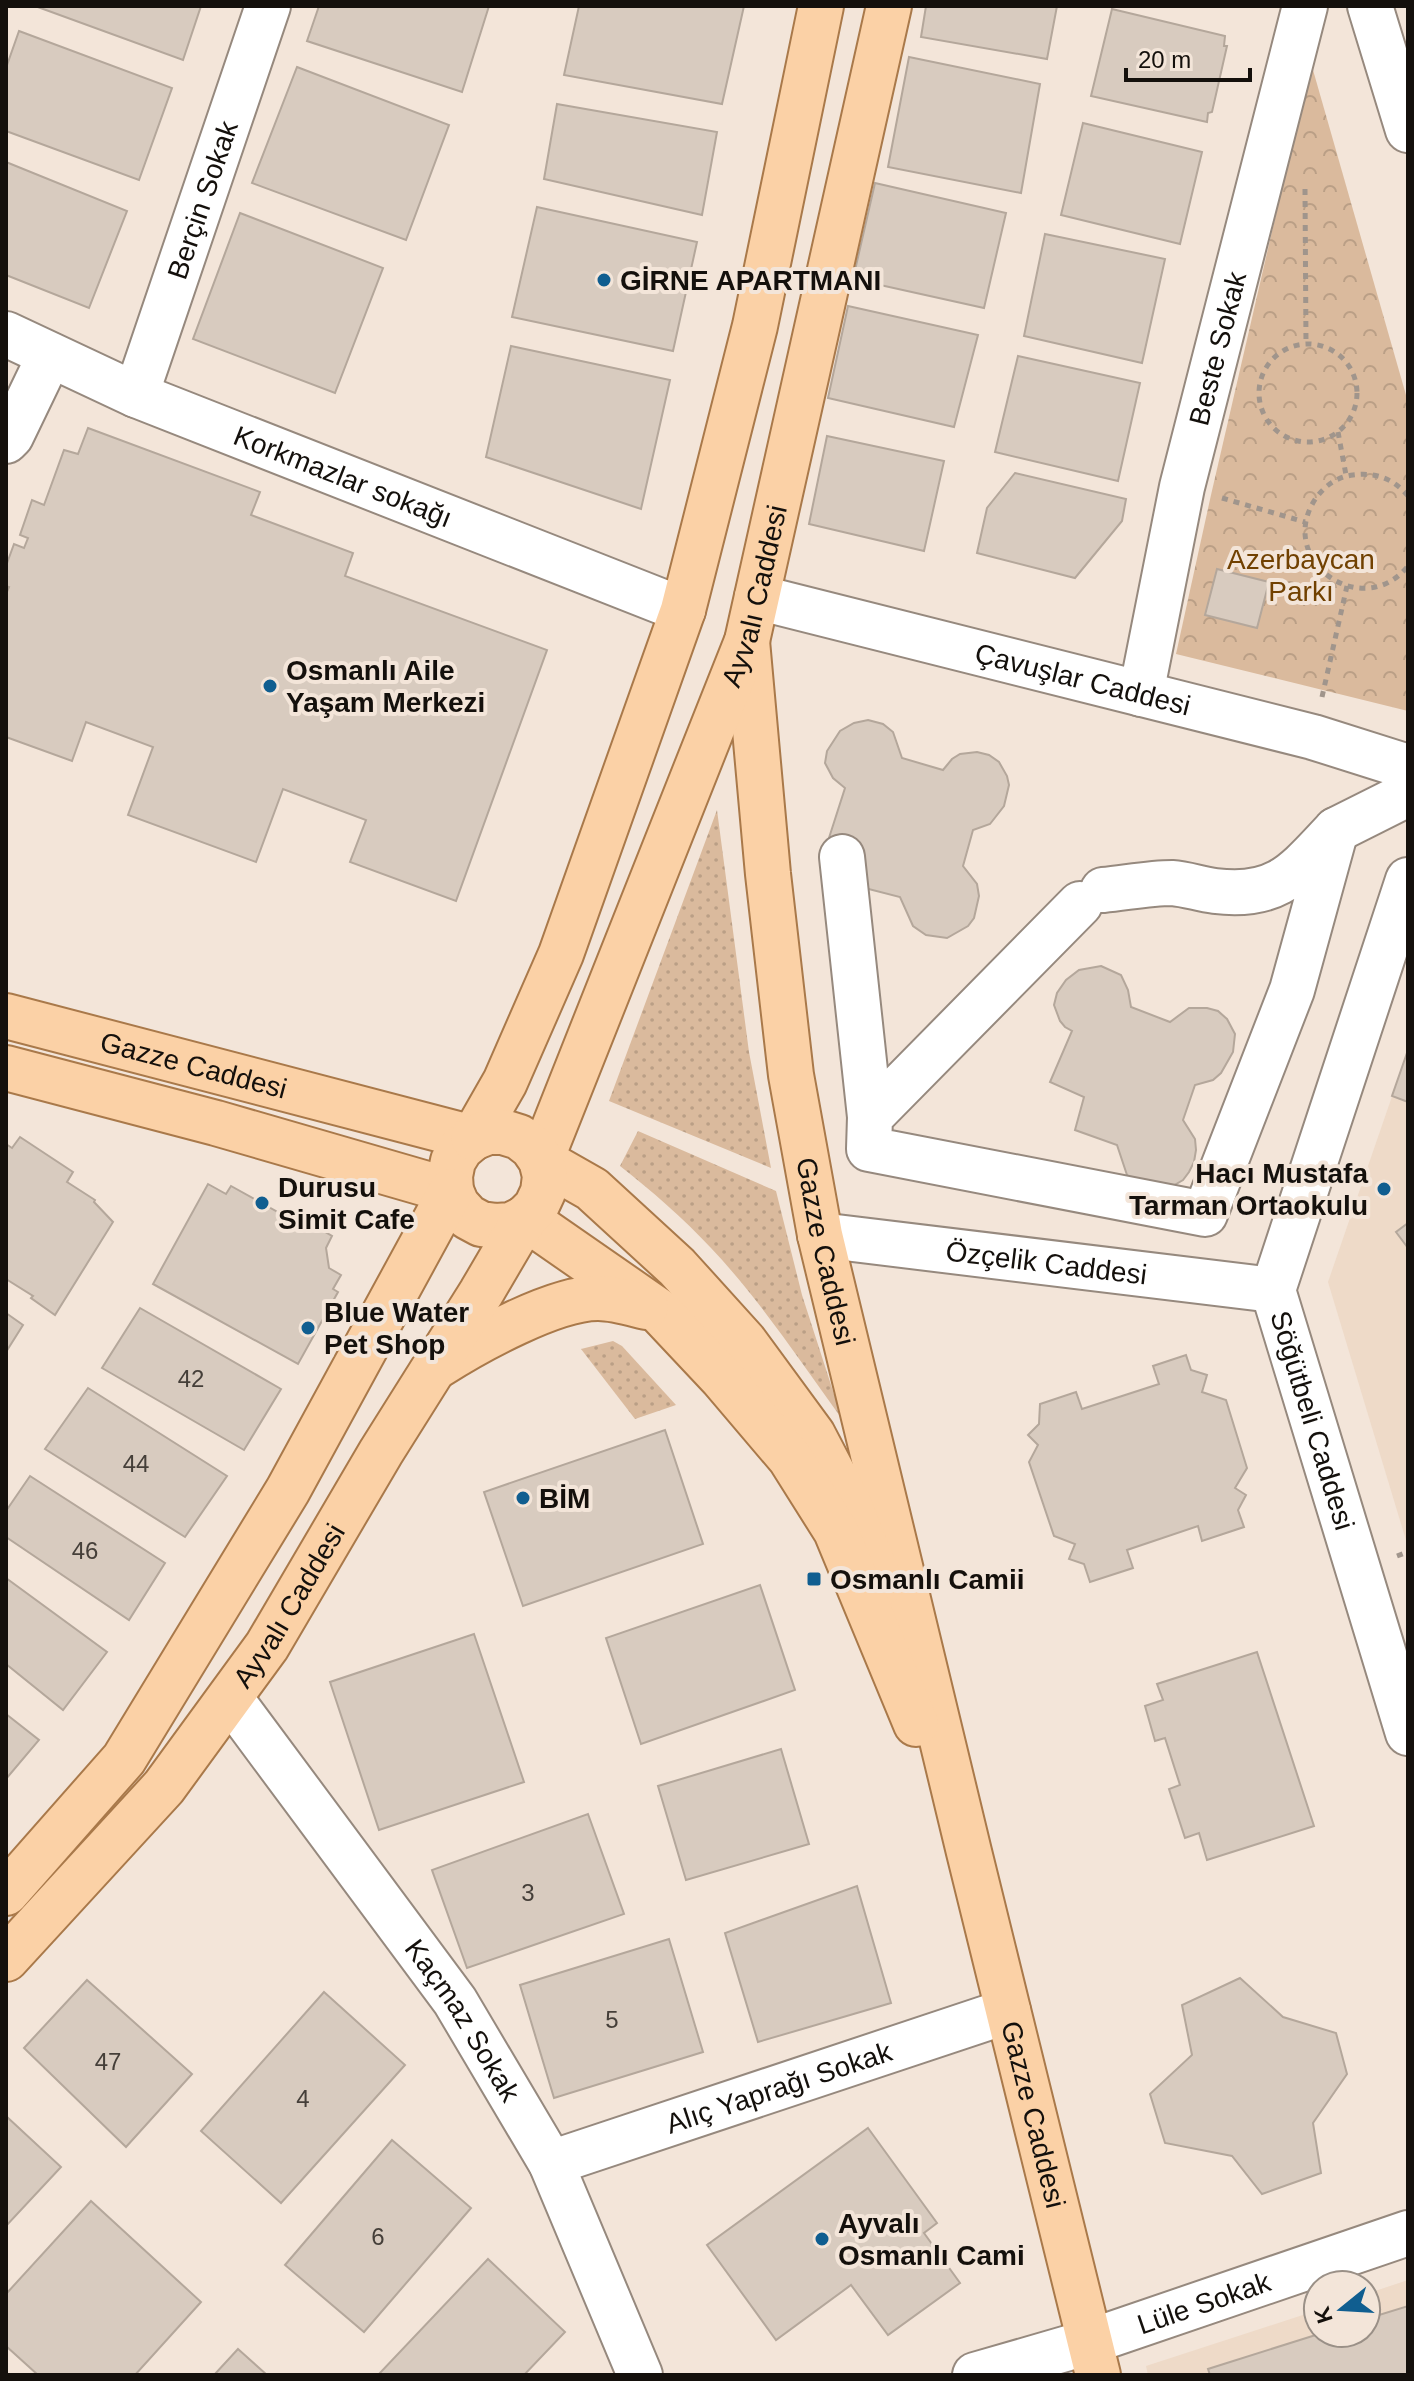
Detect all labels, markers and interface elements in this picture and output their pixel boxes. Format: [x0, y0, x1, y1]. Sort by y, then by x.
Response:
scale bar [1126, 32, 1250, 82]
text: 20 m [1138, 46, 1191, 73]
street label: Berçin Sokak [161, 116, 244, 283]
place label: GİRNE APARTMANI [620, 265, 881, 296]
street label: Beste Sokak [1183, 267, 1252, 428]
marker: GİRNE APARTMANI [595, 271, 613, 289]
street label: Korkmazlar sokağı [229, 420, 457, 533]
street label: Ayvalı Caddesi [715, 502, 792, 691]
park label: Azerbaycan Parkı [1227, 544, 1375, 607]
street label: Çavuşlar Caddesi [972, 637, 1194, 721]
place label: Osmanlı Aile Yaşam Merkezi [286, 655, 485, 718]
marker: Osmanlı Aile Yaşam Merkezi [261, 677, 279, 695]
street label: Gazze Caddesi [97, 1026, 290, 1104]
street label: Gazze Caddesi [791, 1155, 862, 1348]
place label: Hacı Mustafa Tarman Ortaokulu [1129, 1158, 1368, 1221]
place label: Durusu Simit Cafe [278, 1172, 415, 1235]
marker: Hacı Mustafa Tarman Ortaokulu [1375, 1180, 1393, 1198]
marker: Durusu Simit Cafe [253, 1194, 271, 1212]
street label: Özçelik Caddesi [944, 1235, 1149, 1290]
place label: Blue Water Pet Shop [324, 1297, 469, 1360]
street label: Söğütbeli Caddesi [1265, 1307, 1361, 1534]
marker: Blue Water Pet Shop [299, 1319, 317, 1337]
house number: 42 [178, 1365, 204, 1392]
house number: 44 [123, 1450, 149, 1477]
place label: BİM [539, 1483, 590, 1514]
marker: BİM [514, 1489, 532, 1507]
street label: Ayvalı Caddesi [227, 1518, 351, 1693]
house number: 46 [72, 1537, 98, 1564]
place label: Osmanlı Camii [830, 1564, 1025, 1595]
marker: Osmanlı Camii [805, 1570, 823, 1588]
house number: 3 [521, 1879, 535, 1906]
street label: Kaçmaz Sokak [399, 1933, 527, 2108]
house number: 5 [605, 2006, 619, 2033]
street label: Gazze Caddesi [996, 2018, 1072, 2211]
street label: Alıç Yaprağı Sokak [662, 2035, 896, 2139]
house number: 47 [95, 2048, 121, 2075]
house number: 4 [296, 2085, 310, 2112]
place label: Ayvalı Osmanlı Cami [838, 2208, 1025, 2271]
house number: 6 [371, 2223, 385, 2250]
marker: Ayvalı Osmanlı Cami [813, 2230, 831, 2248]
street label: Lüle Sokak [1133, 2265, 1275, 2340]
north arrow [1302, 2269, 1382, 2349]
text: K [1309, 2304, 1338, 2326]

